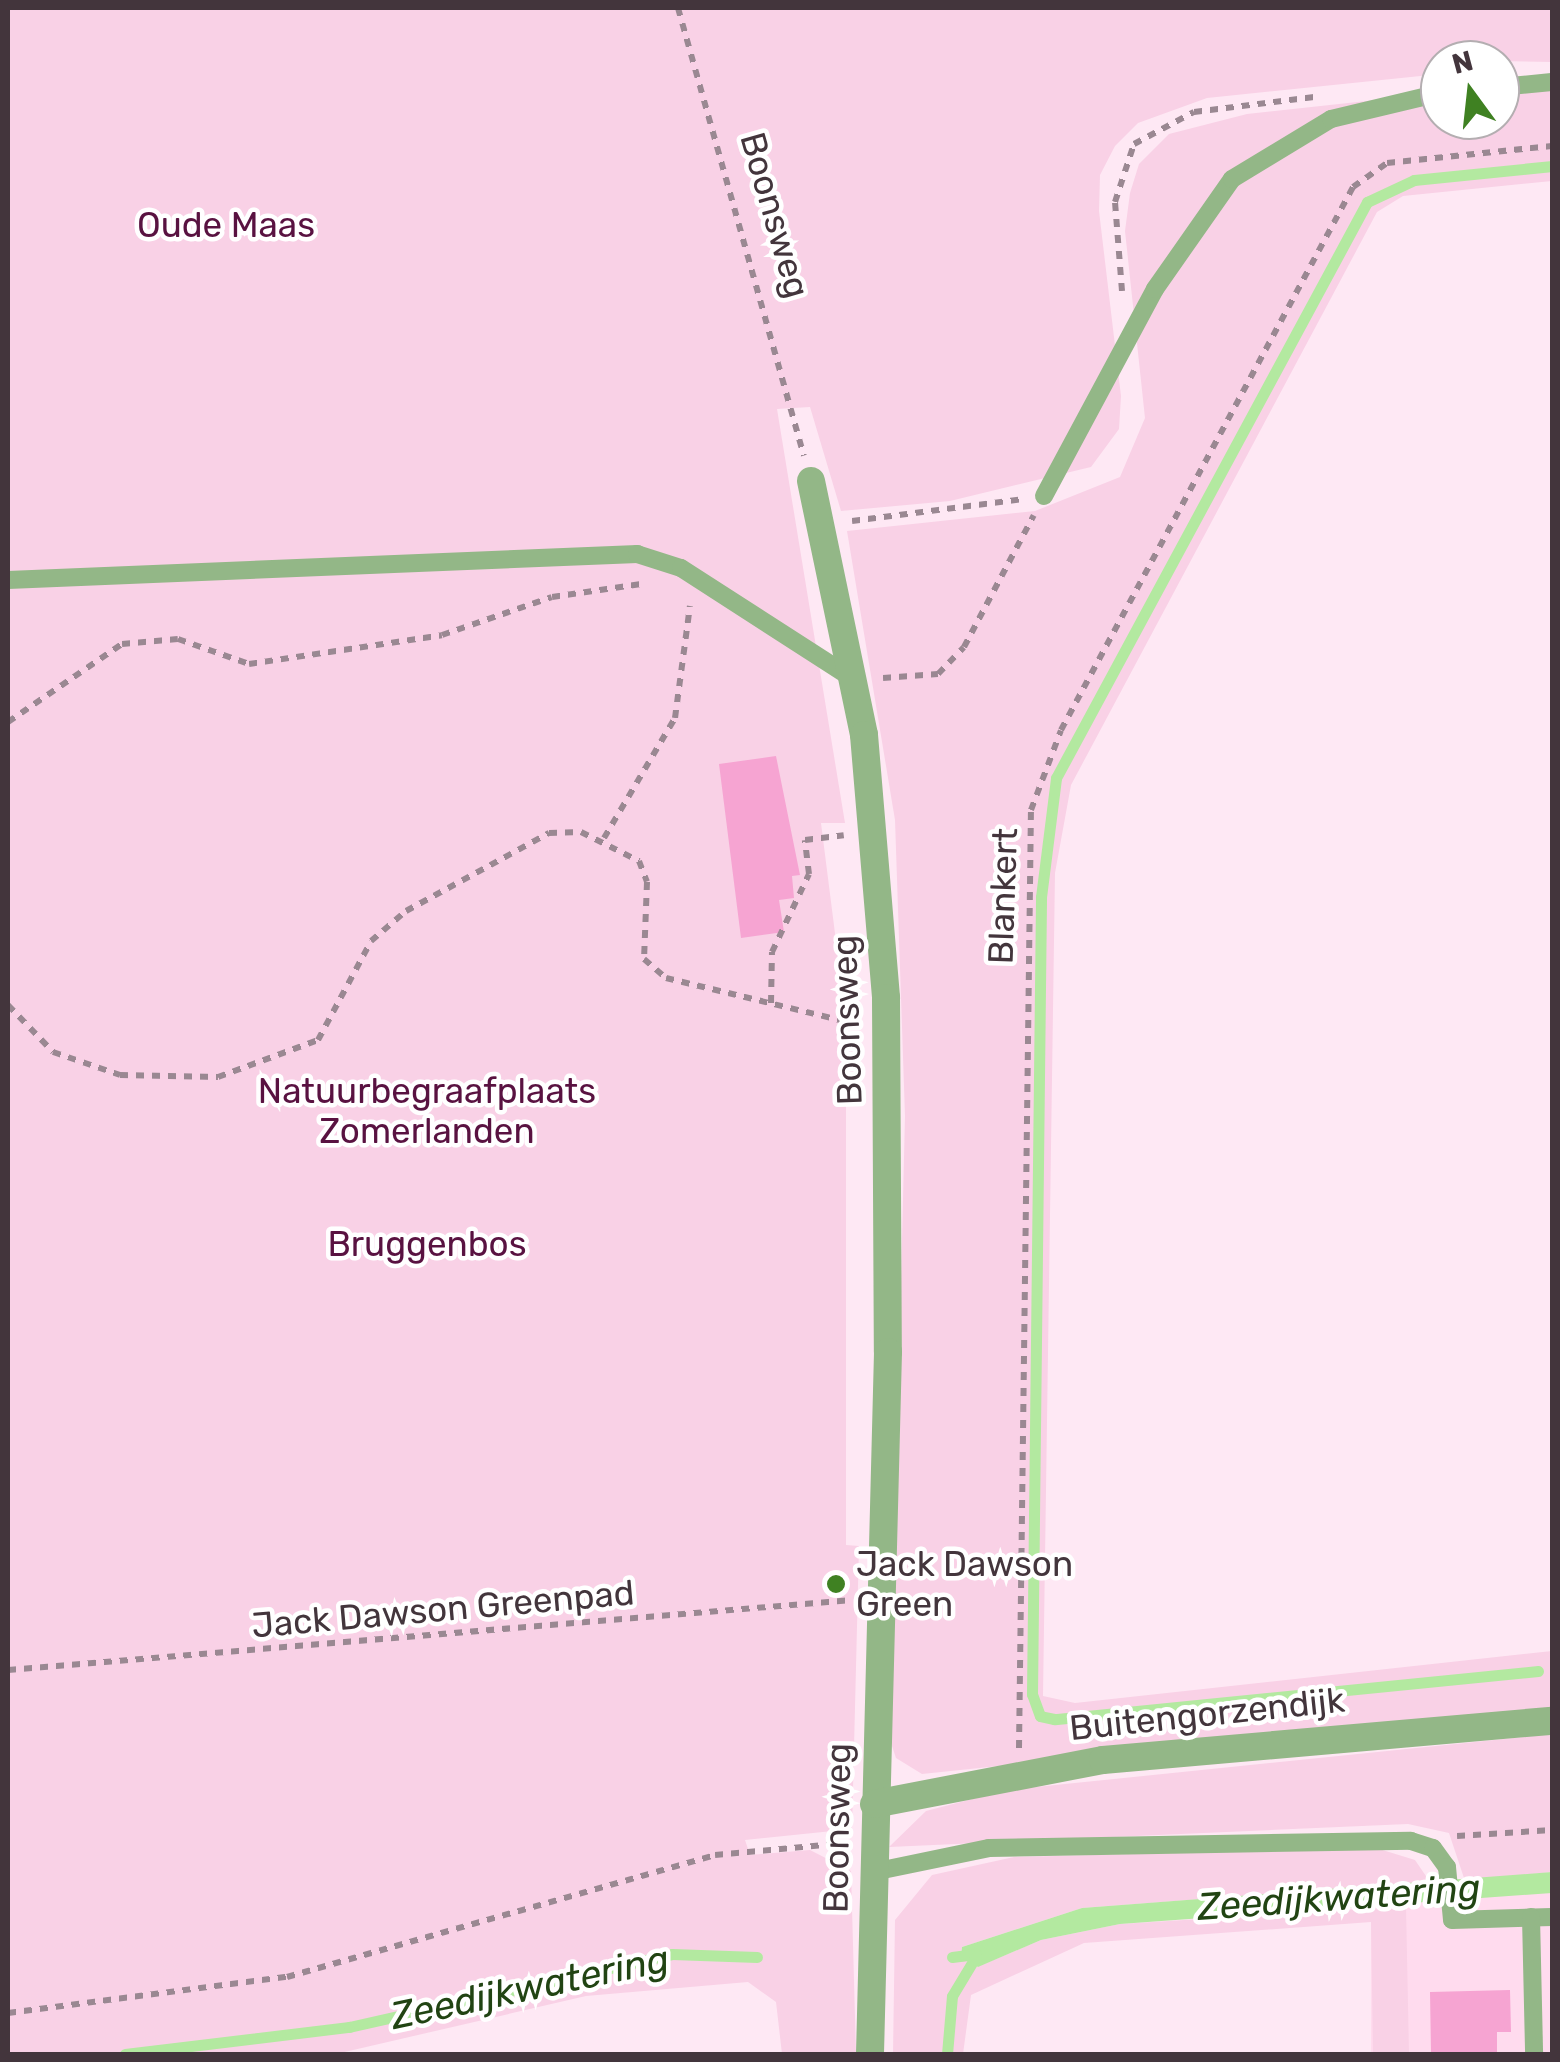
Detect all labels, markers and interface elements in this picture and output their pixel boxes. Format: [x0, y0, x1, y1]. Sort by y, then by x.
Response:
north arrow [1420, 40, 1520, 140]
text: N [1449, 44, 1477, 81]
street label: Boonsweg [731, 127, 819, 303]
park label: Oude Maas [137, 204, 315, 246]
street label: Blankert [980, 827, 1026, 965]
street label: Boonsweg [823, 934, 871, 1106]
park label: Natuurbegraafplaats Zomerlanden [258, 1070, 596, 1152]
park label: Bruggenbos [327, 1223, 527, 1265]
place label: Jack Dawson Green [856, 1543, 1073, 1625]
street label: Jack Dawson Greenpad [250, 1571, 636, 1647]
marker: Jack Dawson Green [825, 1573, 847, 1595]
street label: Buitengorzendijk [1067, 1679, 1347, 1749]
street label: Boonsweg [815, 1743, 859, 1913]
water label: Zeedijkwatering [1196, 1865, 1482, 1931]
water label: Zeedijkwatering [387, 1936, 673, 2040]

